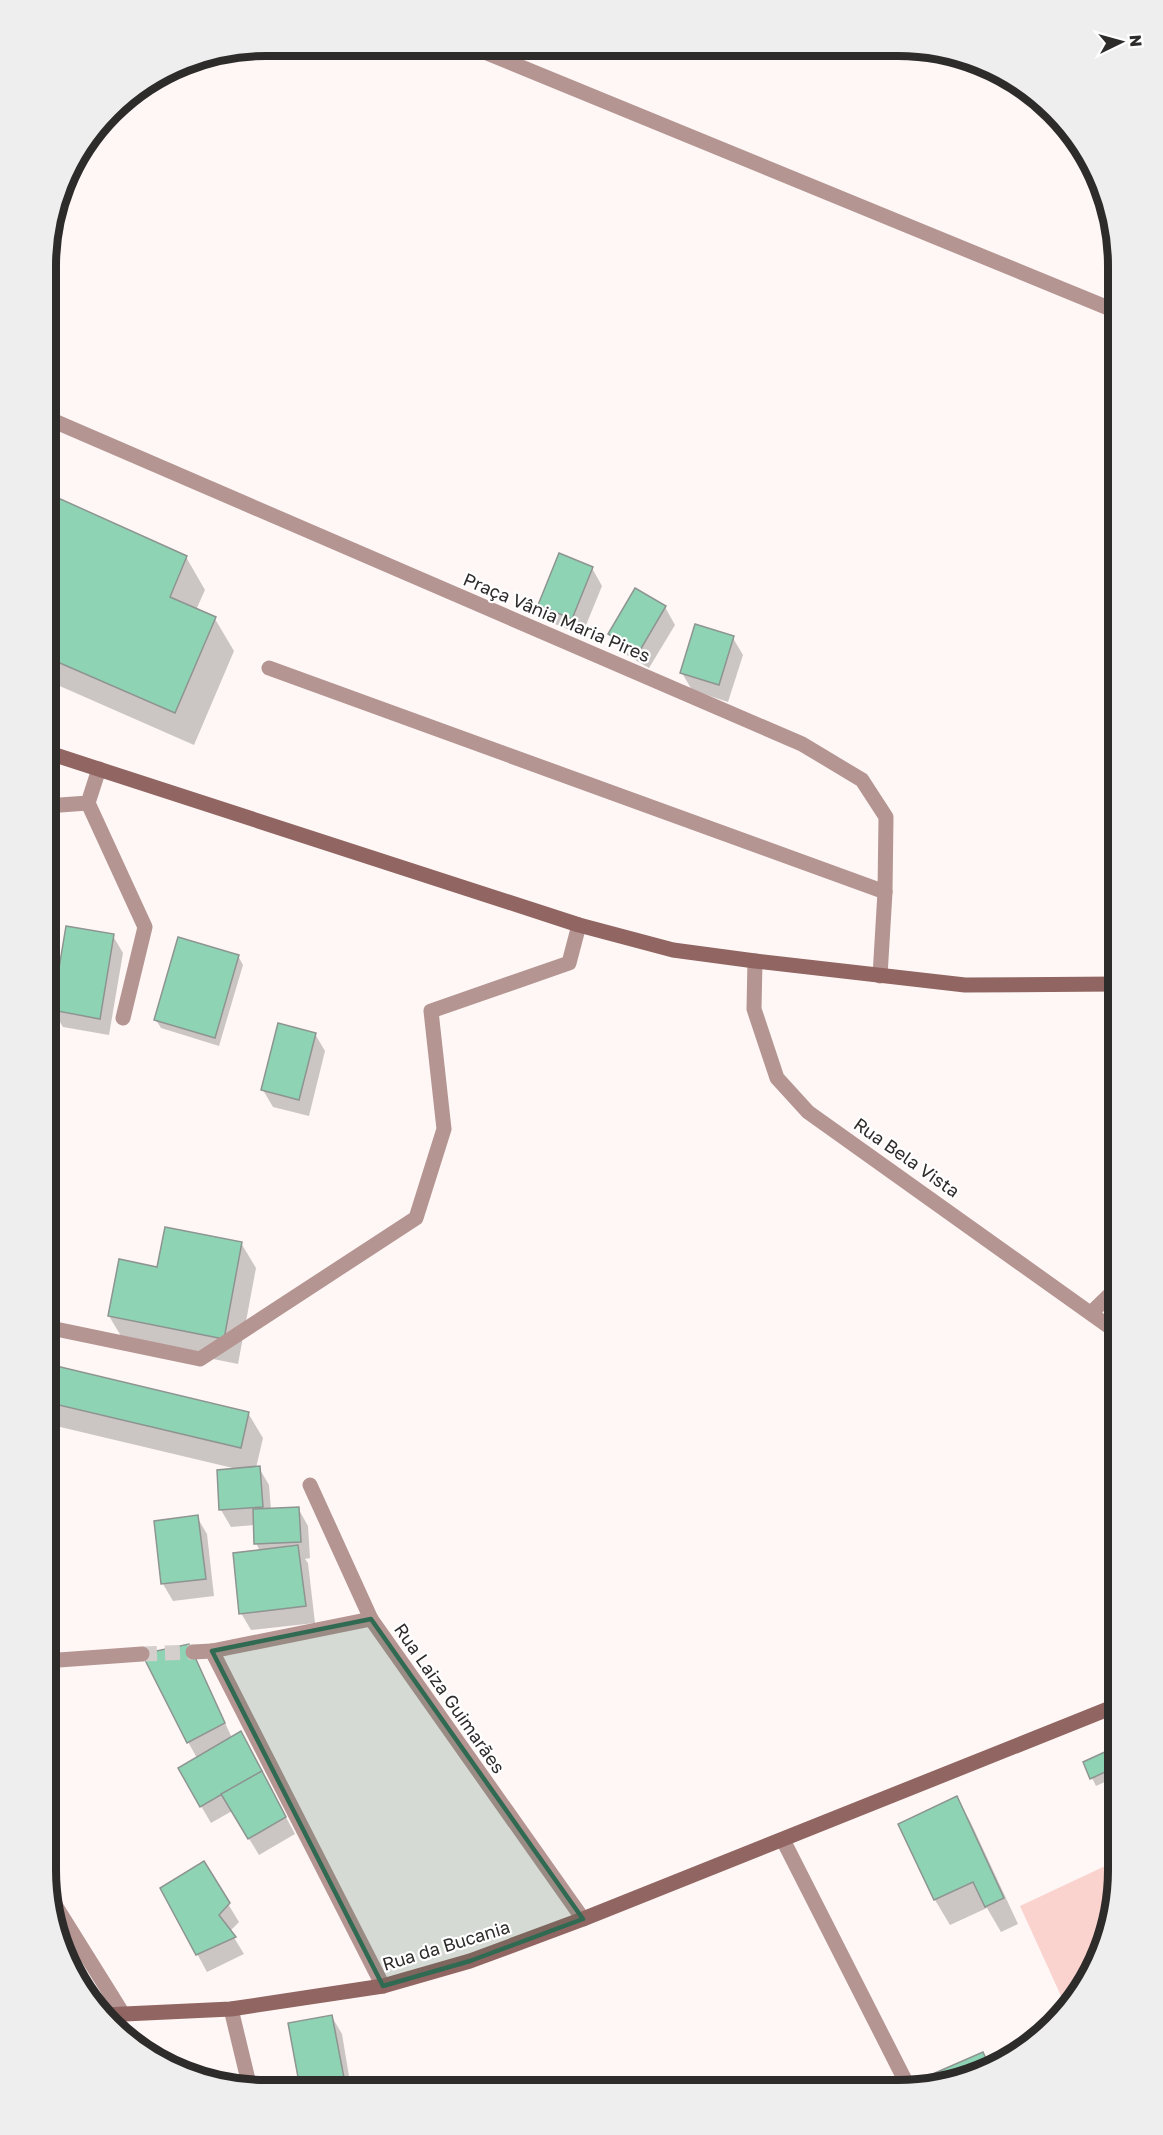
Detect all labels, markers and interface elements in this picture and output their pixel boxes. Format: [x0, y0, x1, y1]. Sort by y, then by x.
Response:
north arrow [1091, 12, 1151, 72]
text: N [1125, 34, 1146, 48]
street label: Praça Vânia Maria Pires [460, 568, 654, 666]
street label: Rua Bela Vista [850, 1112, 964, 1202]
street label: Rua Laiza Guimarães [390, 1619, 510, 1777]
street label: Rua da Bucania [380, 1915, 512, 1975]

